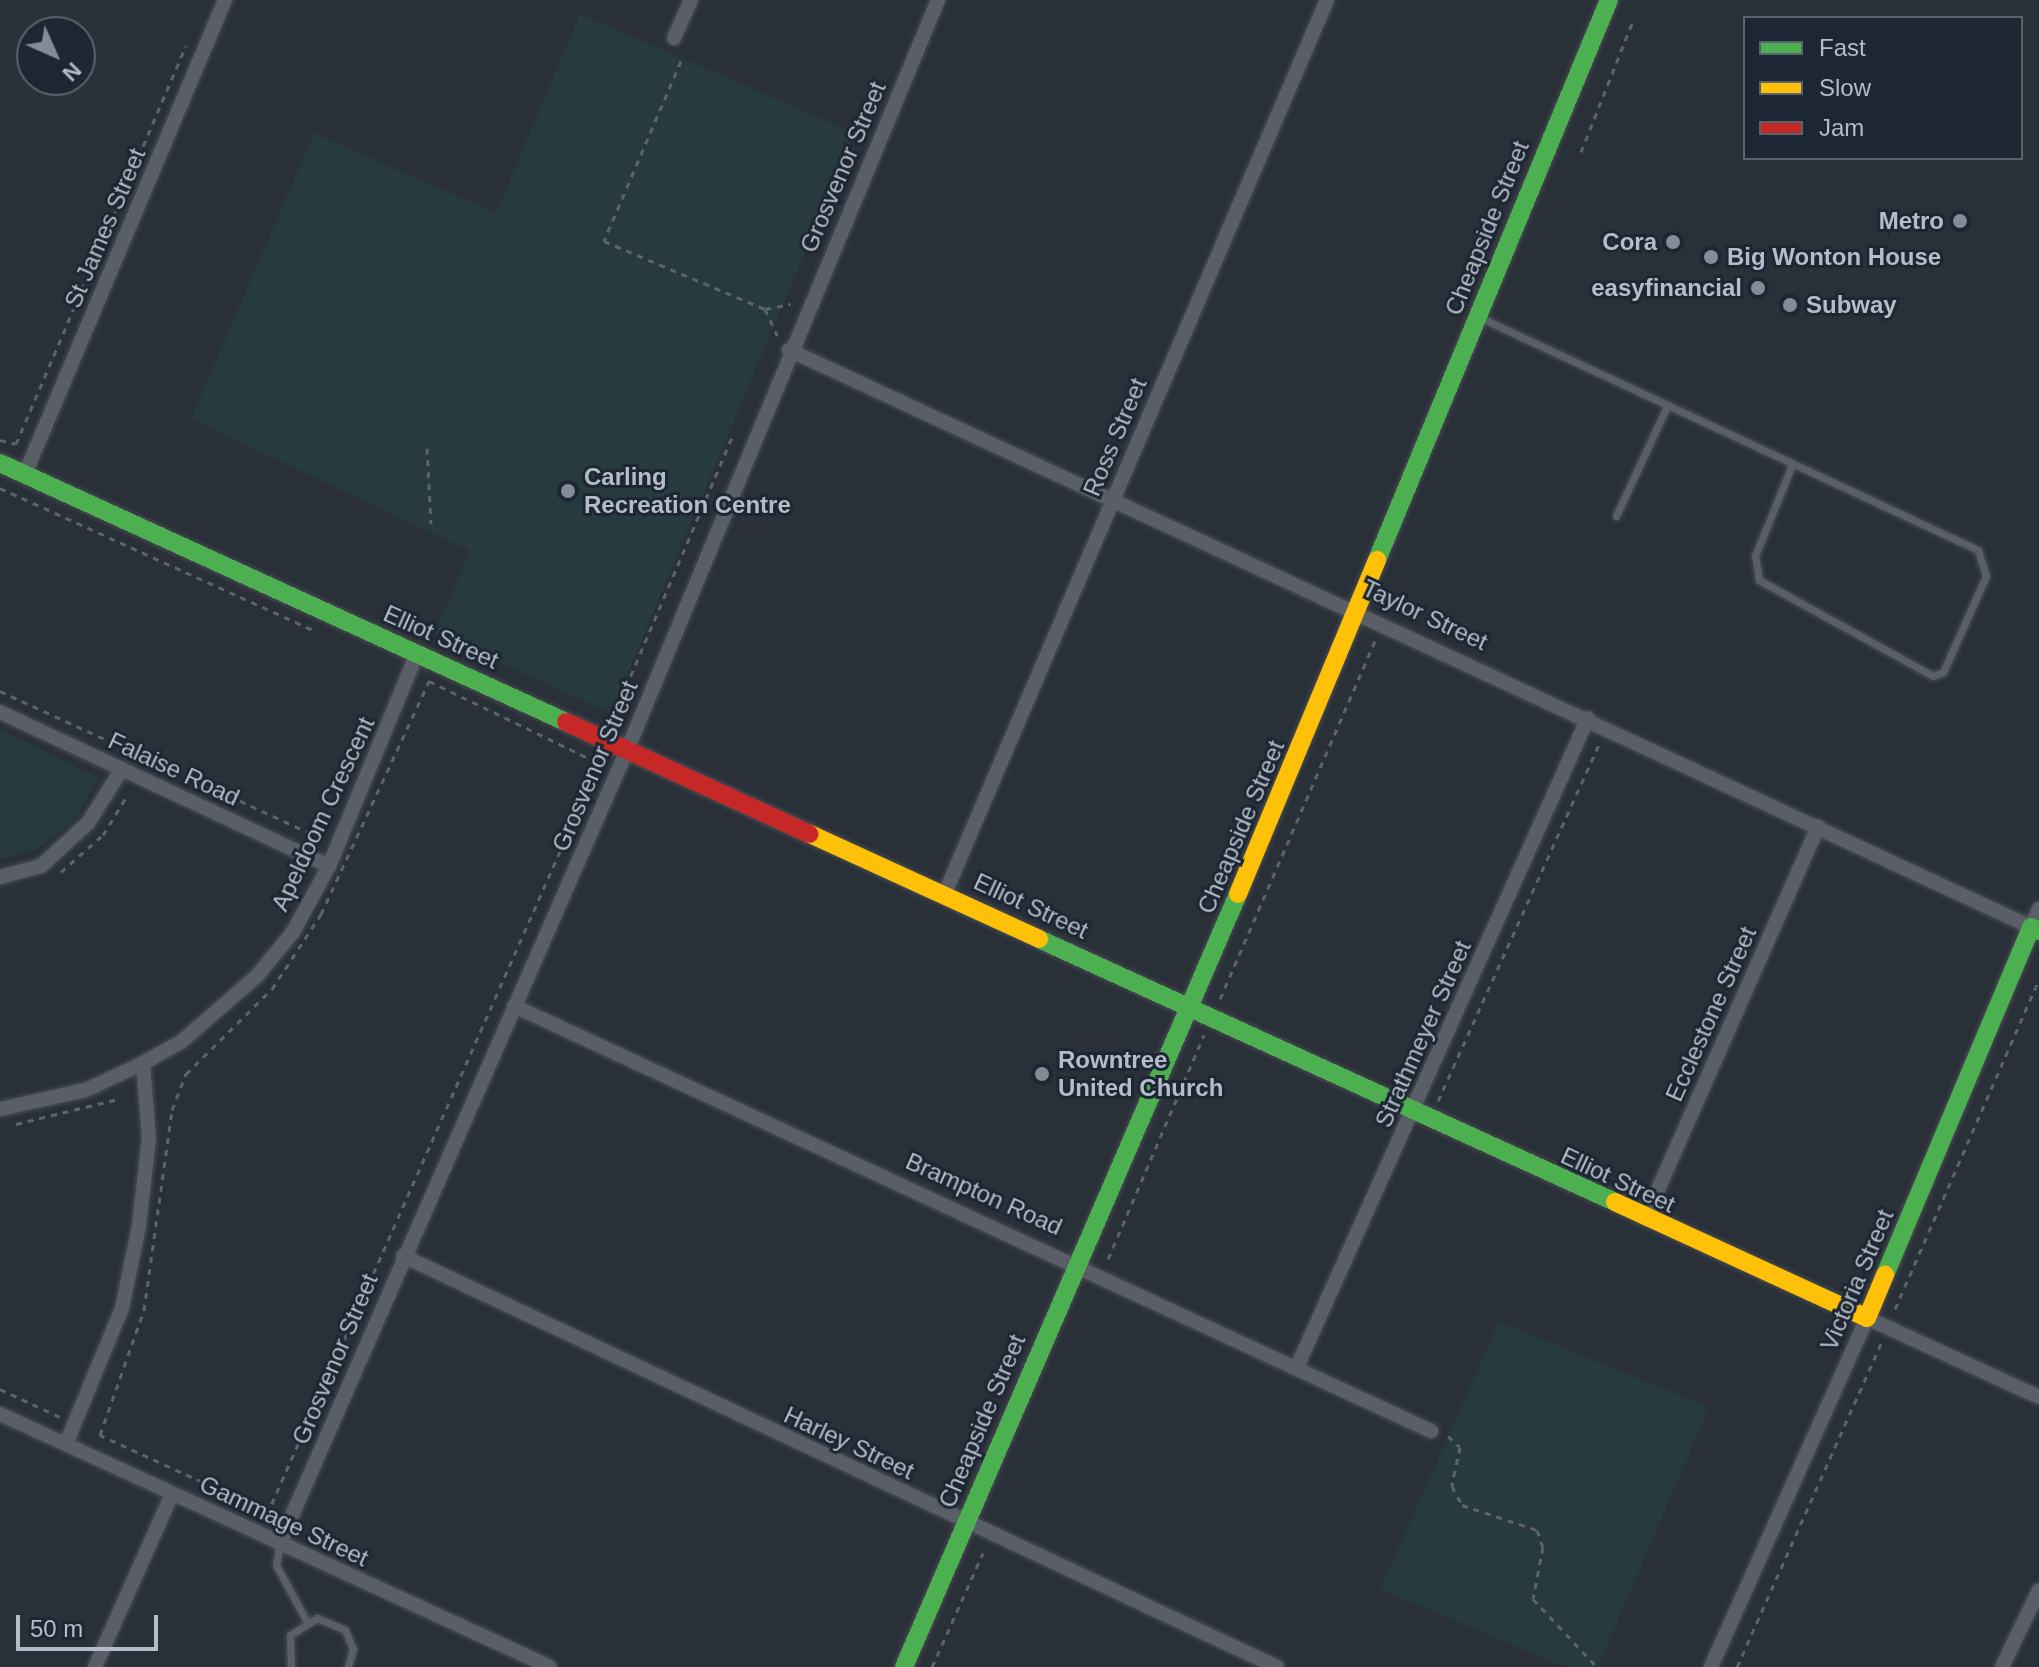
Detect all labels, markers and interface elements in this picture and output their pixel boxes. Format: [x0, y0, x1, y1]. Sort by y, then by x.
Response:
north arrow [16, 16, 96, 96]
legend [1743, 16, 2023, 160]
text: Fast [1819, 34, 1866, 61]
text: N [57, 57, 86, 86]
text: Slow [1819, 74, 1871, 101]
street label: Grosvenor Street [794, 77, 892, 257]
text: Jam [1819, 114, 1864, 141]
street label: Cheapside Street [1439, 137, 1535, 319]
street label: St James Street [58, 144, 152, 312]
place label: Metro [1879, 207, 1944, 235]
marker: Metro [1951, 212, 1969, 230]
place label: Cora [1602, 228, 1657, 256]
marker: Cora [1664, 233, 1682, 251]
place label: Big Wonton House [1727, 243, 1941, 271]
marker: Big Wonton House [1702, 248, 1720, 266]
place label: easyfinancial [1591, 274, 1742, 302]
marker: easyfinancial [1749, 279, 1767, 297]
place label: Subway [1806, 291, 1897, 319]
marker: Subway [1781, 296, 1799, 314]
street label: Ross Street [1077, 374, 1153, 500]
place label: Carling Recreation Centre [584, 463, 791, 519]
marker: Carling Recreation Centre [559, 482, 577, 500]
street label: Taylor Street [1358, 573, 1492, 657]
street label: Elliot Street [379, 599, 503, 675]
street label: Grosvenor Street [546, 676, 644, 856]
street label: Apeldoom Crescent [265, 712, 381, 916]
street label: Falaise Road [104, 726, 244, 812]
street label: Cheapside Street [1192, 736, 1290, 918]
street label: Elliot Street [969, 867, 1093, 945]
street label: Ecclestone Street [1660, 922, 1762, 1106]
street label: Strathmeyer Street [1369, 936, 1477, 1132]
place label: Rowntree United Church [1058, 1046, 1223, 1102]
marker: Rowntree United Church [1033, 1065, 1051, 1083]
street label: Elliot Street [1556, 1141, 1680, 1219]
street label: Brampton Road [901, 1147, 1067, 1241]
street label: Victoria Street [1814, 1205, 1900, 1355]
street label: Grosvenor Street [286, 1269, 384, 1449]
street label: Cheapside Street [933, 1330, 1031, 1512]
street label: Harley Street [779, 1400, 919, 1486]
street label: Gammage Street [195, 1469, 373, 1573]
scale bar [20, 1599, 162, 1649]
text: 50 m [30, 1615, 83, 1642]

